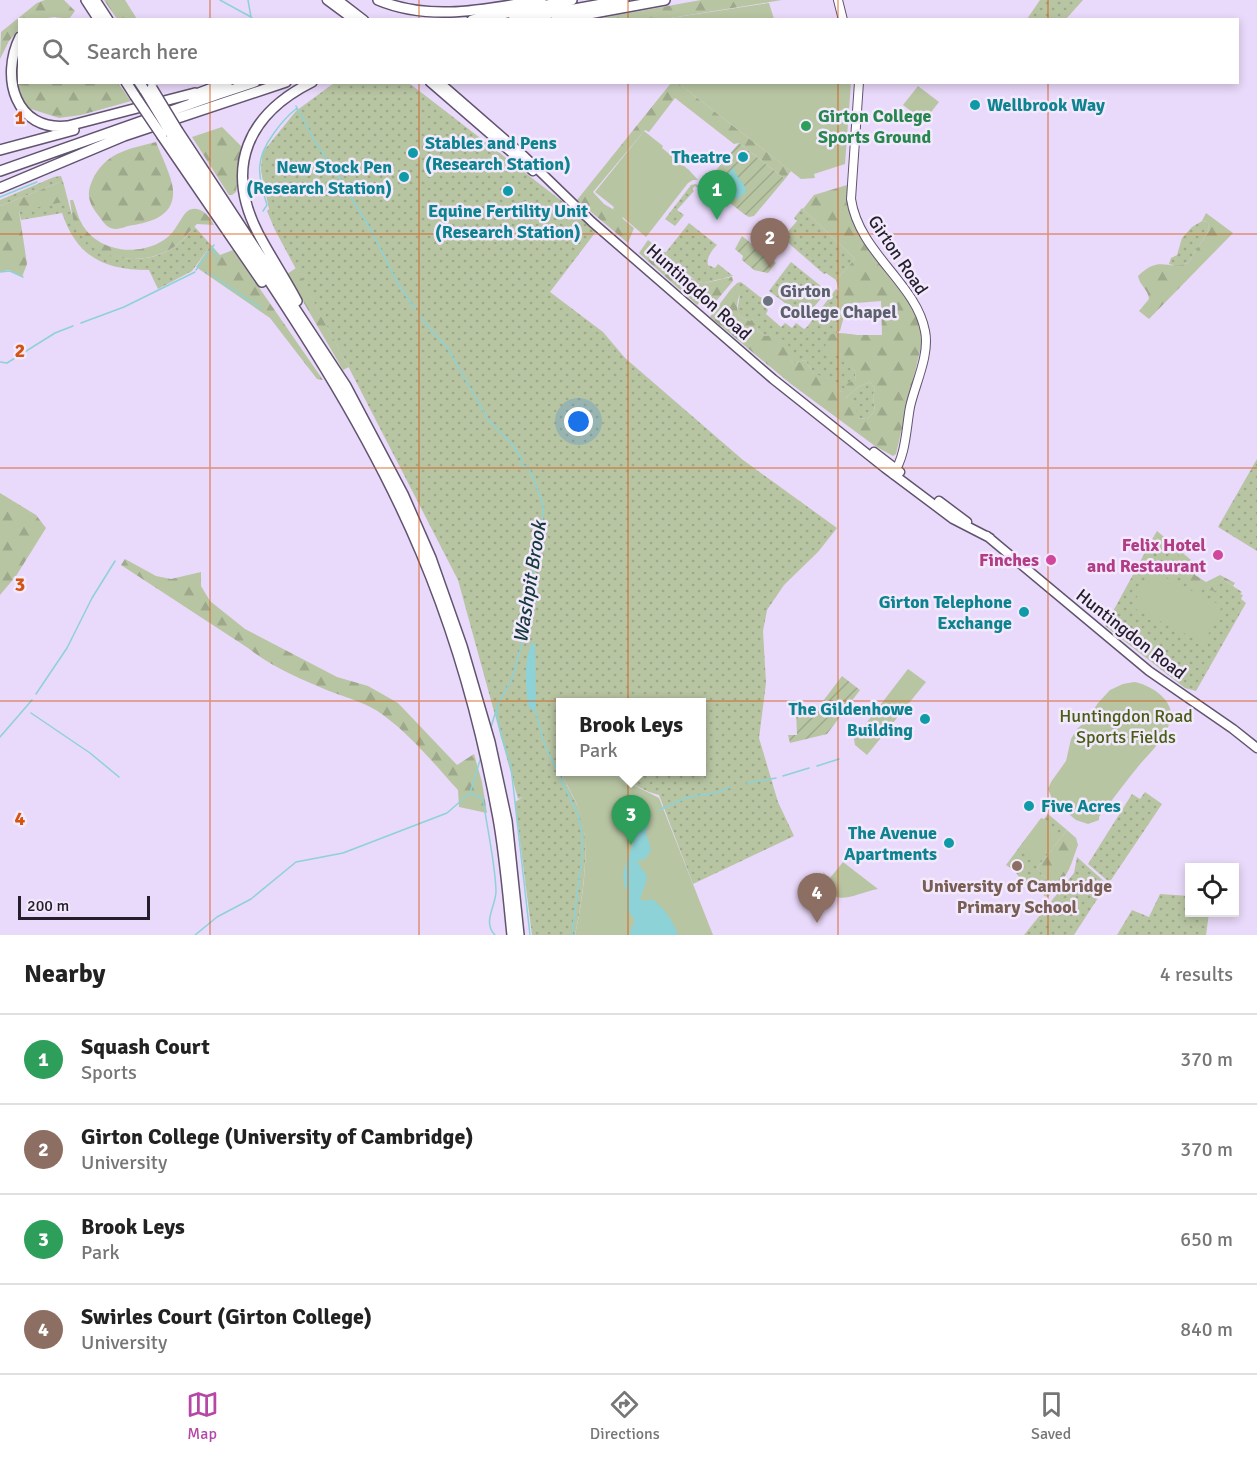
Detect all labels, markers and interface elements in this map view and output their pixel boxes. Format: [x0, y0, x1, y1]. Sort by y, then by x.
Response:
search box [18, 18, 1239, 84]
icon: search [39, 35, 72, 68]
text: Search here [87, 38, 198, 65]
place label: Wellbrook Way [987, 94, 1105, 116]
marker: Wellbrook Way [968, 98, 982, 112]
text: 1 [15, 105, 26, 130]
place label: Girton College Sports Ground [818, 105, 932, 148]
marker: Girton College Sports Ground [799, 119, 813, 133]
place label: Stables and Pens (Research Station) [425, 132, 571, 175]
marker: Stables and Pens (Research Station) [406, 146, 420, 160]
place label: Theatre [671, 146, 731, 168]
marker: Theatre [736, 150, 750, 164]
place label: New Stock Pen (Research Station) [246, 156, 392, 199]
marker: New Stock Pen (Research Station) [397, 170, 411, 184]
pin: 1 [698, 170, 736, 220]
marker: Equine Fertility Unit (Research Station) [501, 184, 515, 198]
place label: Equine Fertility Unit (Research Station) [428, 200, 588, 243]
street label: Girton Road [863, 211, 933, 299]
pin: 2 [750, 218, 790, 268]
street label: Huntingdon Road [642, 239, 756, 345]
place label: Girton College Chapel [780, 280, 897, 323]
marker: Girton College Chapel [761, 294, 775, 308]
text: 2 [15, 338, 25, 363]
your location [564, 407, 593, 436]
water label: Washpit Brook [508, 517, 552, 645]
place label: Felix Hotel and Restaurant [1087, 534, 1206, 577]
marker: Felix Hotel and Restaurant [1211, 548, 1225, 562]
place label: Finches [979, 549, 1039, 571]
marker: Finches [1044, 553, 1058, 567]
text: 3 [15, 572, 25, 597]
street label: Huntingdon Road [1072, 584, 1190, 684]
place label: Girton Telephone Exchange [879, 591, 1012, 634]
marker: Girton Telephone Exchange [1017, 605, 1031, 619]
popup [556, 698, 706, 776]
place label: The Gildenhowe Building [788, 698, 913, 741]
park label: Huntingdon Road Sports Fields [1059, 705, 1193, 748]
text: Brook Leys [579, 711, 683, 738]
marker: The Gildenhowe Building [918, 712, 932, 726]
text: Park [579, 738, 618, 763]
place label: Five Acres [1041, 795, 1121, 817]
pin: 3 [612, 796, 650, 845]
marker: Five Acres [1022, 799, 1036, 813]
text: 4 [15, 806, 26, 831]
place label: The Avenue Apartments [844, 822, 937, 865]
marker: The Avenue Apartments [942, 836, 956, 850]
marker: University of Cambridge Primary School [1010, 859, 1024, 873]
map controls [1185, 863, 1239, 917]
button: locate [1185, 863, 1239, 917]
pin: 4 [798, 874, 836, 923]
place label: University of Cambridge Primary School [922, 875, 1112, 918]
scale bar [18, 893, 150, 920]
text: 200 m [27, 896, 69, 916]
text: Nearby [24, 958, 105, 990]
text: 4 results [1160, 962, 1233, 987]
text: Squash Court [81, 1033, 210, 1060]
text: 1 [38, 1047, 49, 1072]
text: 370 m [1180, 1047, 1233, 1072]
text: Sports [81, 1060, 137, 1085]
text: Girton College (University of Cambridge) [81, 1123, 474, 1150]
text: 2 [38, 1137, 49, 1162]
text: 370 m [1180, 1137, 1233, 1162]
text: University [81, 1150, 167, 1175]
text: Brook Leys [81, 1213, 185, 1240]
text: 3 [38, 1227, 49, 1252]
text: 650 m [1180, 1227, 1233, 1252]
text: Park [81, 1240, 119, 1265]
text: Swirles Court (Girton College) [81, 1303, 372, 1330]
text: 4 [38, 1317, 49, 1342]
text: 840 m [1180, 1317, 1233, 1342]
text: University [81, 1330, 167, 1355]
tab: Map [186, 1388, 219, 1444]
tab: Directions [590, 1388, 660, 1444]
tab: Saved [1031, 1388, 1071, 1444]

